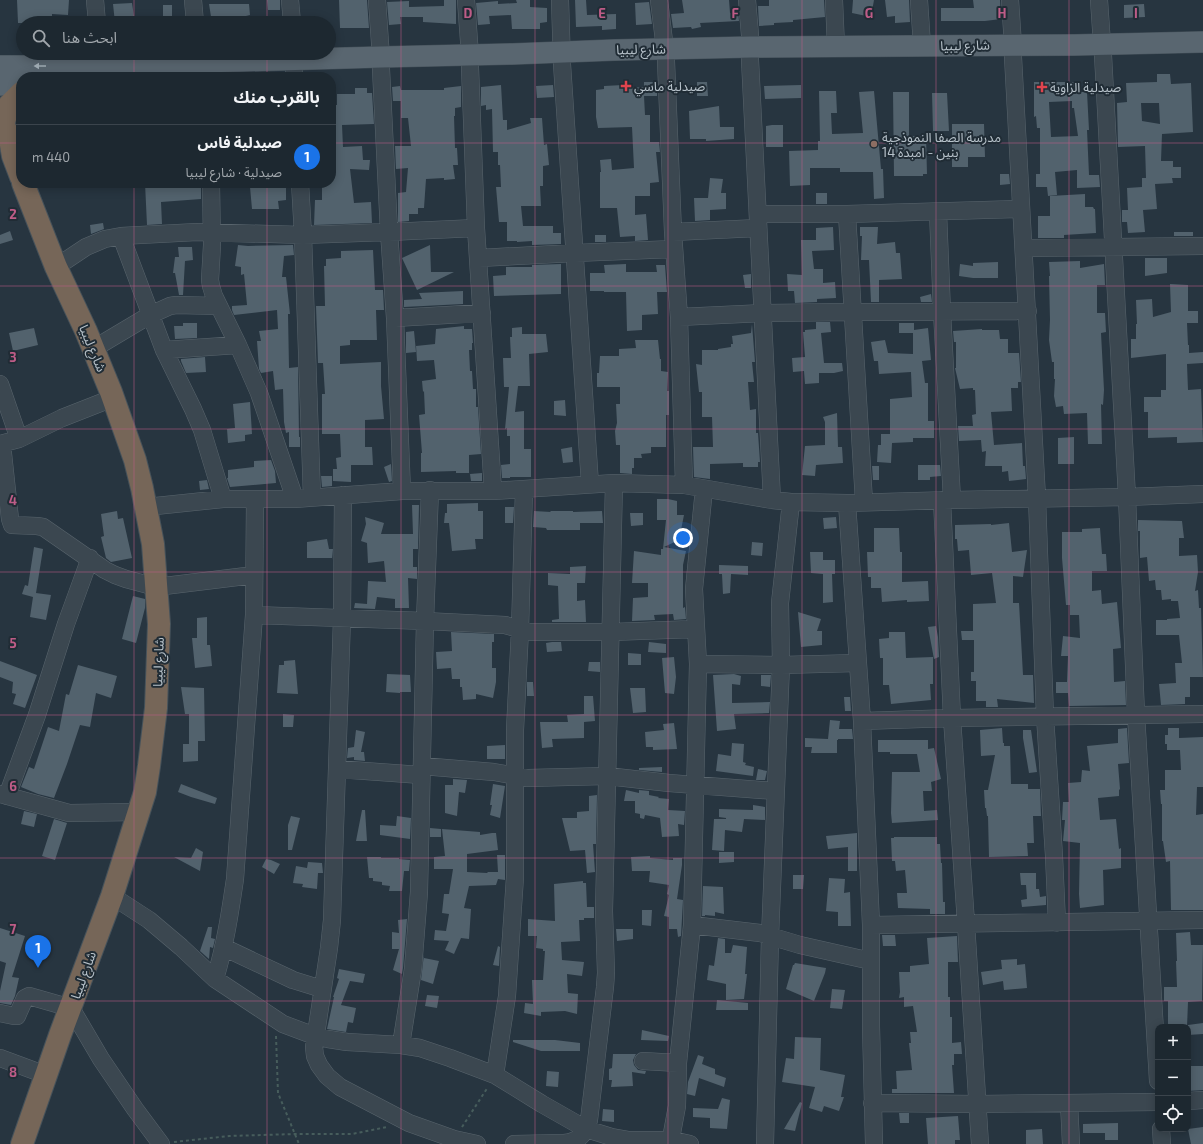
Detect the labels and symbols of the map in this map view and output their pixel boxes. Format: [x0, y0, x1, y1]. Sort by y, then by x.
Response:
text: D [464, 5, 473, 21]
text: E [598, 5, 606, 21]
text: F [731, 5, 739, 21]
text: G [865, 5, 873, 21]
text: H [998, 5, 1007, 21]
text: I [1134, 5, 1138, 21]
street label: شارع ليبيا [940, 37, 990, 56]
street label: شارع ليبيا [616, 41, 666, 60]
one-way arrow [33, 63, 46, 69]
place label: صيدلية ماسي [634, 78, 706, 97]
place label: صيدلية الزاوية [1050, 79, 1122, 95]
marker: صيدلية ماسي [621, 81, 631, 91]
marker: صيدلية الزاوية [1037, 82, 1047, 92]
place label: مدرسة الصفا النموذجية بنين - امبدة 14 [882, 129, 1001, 161]
marker: مدرسة الصفا النموذجية بنين - امبدة 14 [869, 139, 879, 149]
text: 2 [9, 206, 17, 222]
street label: شارع ليبيا [73, 322, 110, 375]
text: 3 [9, 349, 17, 365]
text: 4 [9, 492, 17, 508]
your location [673, 528, 693, 548]
text: 5 [9, 635, 17, 651]
street label: شارع ليبيا [149, 637, 170, 687]
text: 6 [9, 778, 17, 794]
text: 7 [10, 921, 17, 937]
pin: 1 [25, 935, 51, 968]
street label: شارع ليبيا [67, 949, 102, 1002]
text: 8 [9, 1064, 17, 1080]

